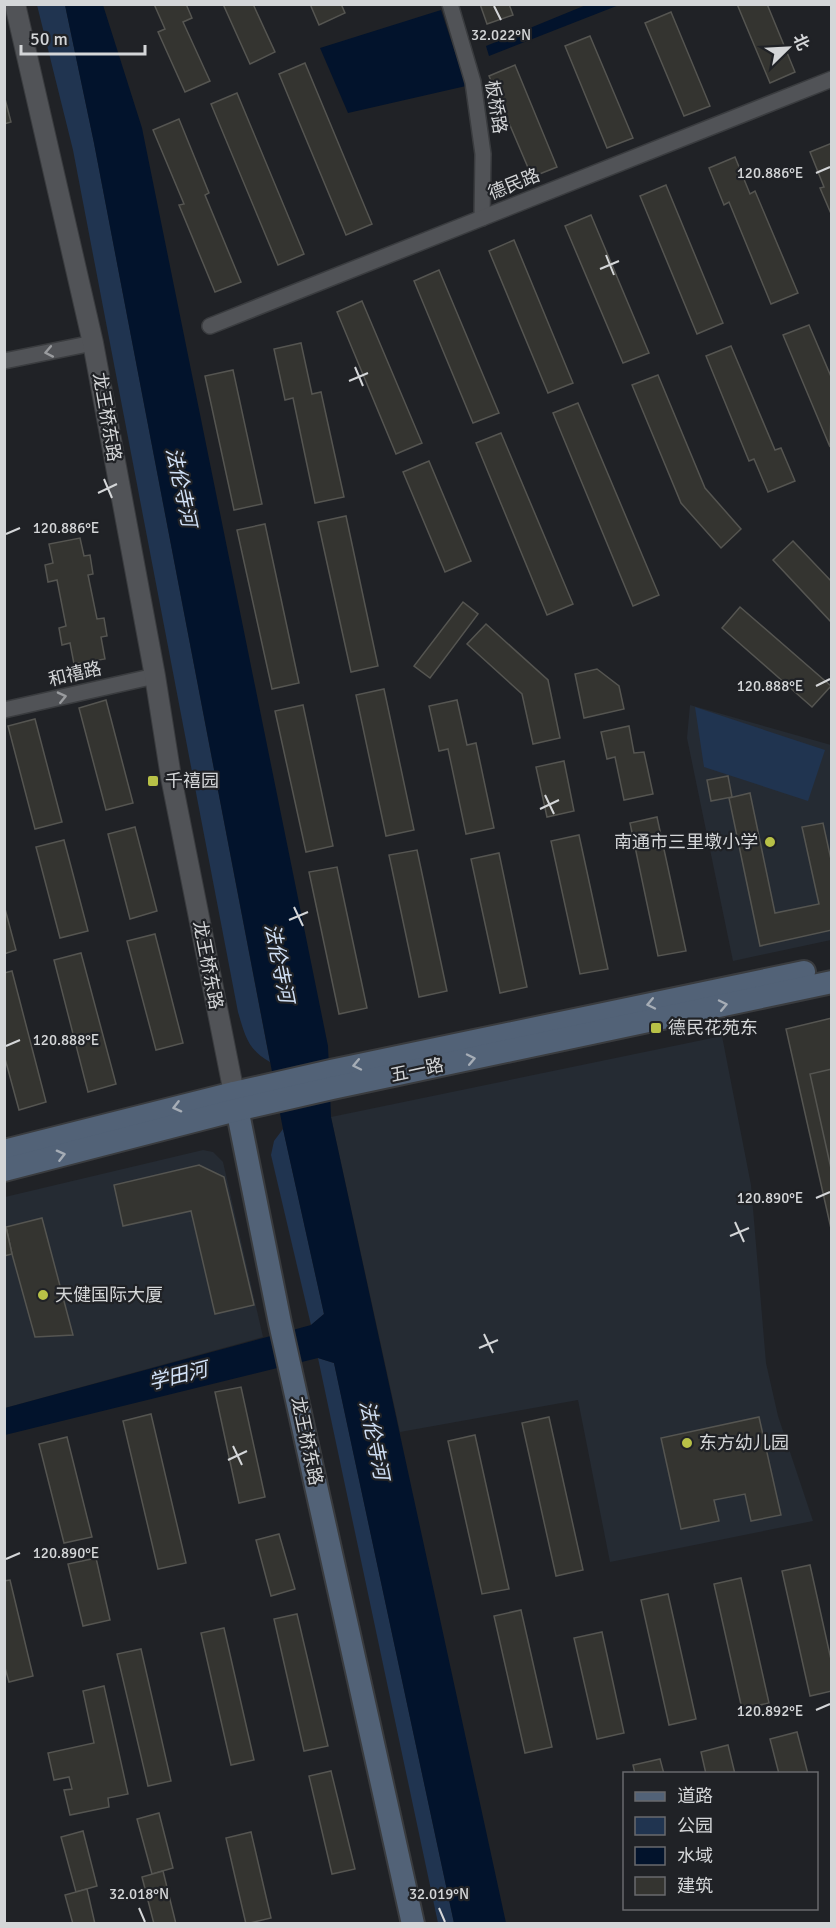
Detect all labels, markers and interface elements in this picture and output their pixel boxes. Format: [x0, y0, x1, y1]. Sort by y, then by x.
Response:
scale bar [21, 18, 146, 56]
north arrow [758, 18, 818, 78]
text: 32.022°N [471, 26, 531, 44]
text: 50 m [30, 28, 68, 50]
text: 北 [788, 31, 813, 54]
street label: 板桥路 [481, 79, 511, 135]
street label: 德民路 [485, 164, 543, 204]
text: 120.886°E [737, 164, 803, 182]
one-way arrow [44, 345, 54, 358]
street label: 龙王桥东路 [88, 371, 126, 463]
water label: 法伦寺河 [160, 445, 202, 533]
text: 120.886°E [33, 519, 99, 537]
street label: 和禧路 [46, 657, 104, 691]
text: 120.888°E [737, 677, 803, 695]
one-way arrow [56, 692, 66, 705]
place label: 千禧园 [165, 770, 219, 792]
marker: 千禧园 [146, 774, 160, 788]
place label: 南通市三里墩小学 [614, 831, 758, 853]
marker: 南通市三里墩小学 [763, 835, 777, 849]
street label: 龙王桥东路 [189, 919, 227, 1011]
water label: 法伦寺河 [259, 921, 300, 1009]
one-way arrow [646, 997, 656, 1010]
one-way arrow [718, 1000, 728, 1013]
place label: 德民花苑东 [668, 1017, 758, 1039]
marker: 德民花苑东 [649, 1021, 663, 1035]
text: 120.888°E [33, 1031, 99, 1049]
one-way arrow [466, 1053, 476, 1066]
street label: 五一路 [388, 1054, 446, 1086]
one-way arrow [352, 1058, 362, 1071]
one-way arrow [172, 1100, 182, 1113]
one-way arrow [56, 1150, 66, 1163]
text: 120.890°E [737, 1189, 803, 1207]
place label: 天健国际大厦 [55, 1284, 163, 1306]
marker: 天健国际大厦 [36, 1288, 50, 1302]
water label: 学田河 [146, 1356, 214, 1395]
street label: 龙王桥东路 [287, 1395, 327, 1487]
water label: 法伦寺河 [354, 1398, 395, 1486]
place label: 东方幼儿园 [699, 1432, 789, 1454]
marker: 东方幼儿园 [680, 1436, 694, 1450]
text: 120.890°E [33, 1544, 99, 1562]
text: 120.892°E [737, 1702, 803, 1720]
legend [623, 1772, 818, 1910]
text: 道路 [677, 1785, 713, 1807]
text: 公园 [677, 1815, 713, 1837]
text: 水域 [677, 1845, 713, 1867]
text: 建筑 [677, 1875, 713, 1897]
text: 32.018°N [109, 1885, 169, 1903]
text: 32.019°N [409, 1885, 469, 1903]

